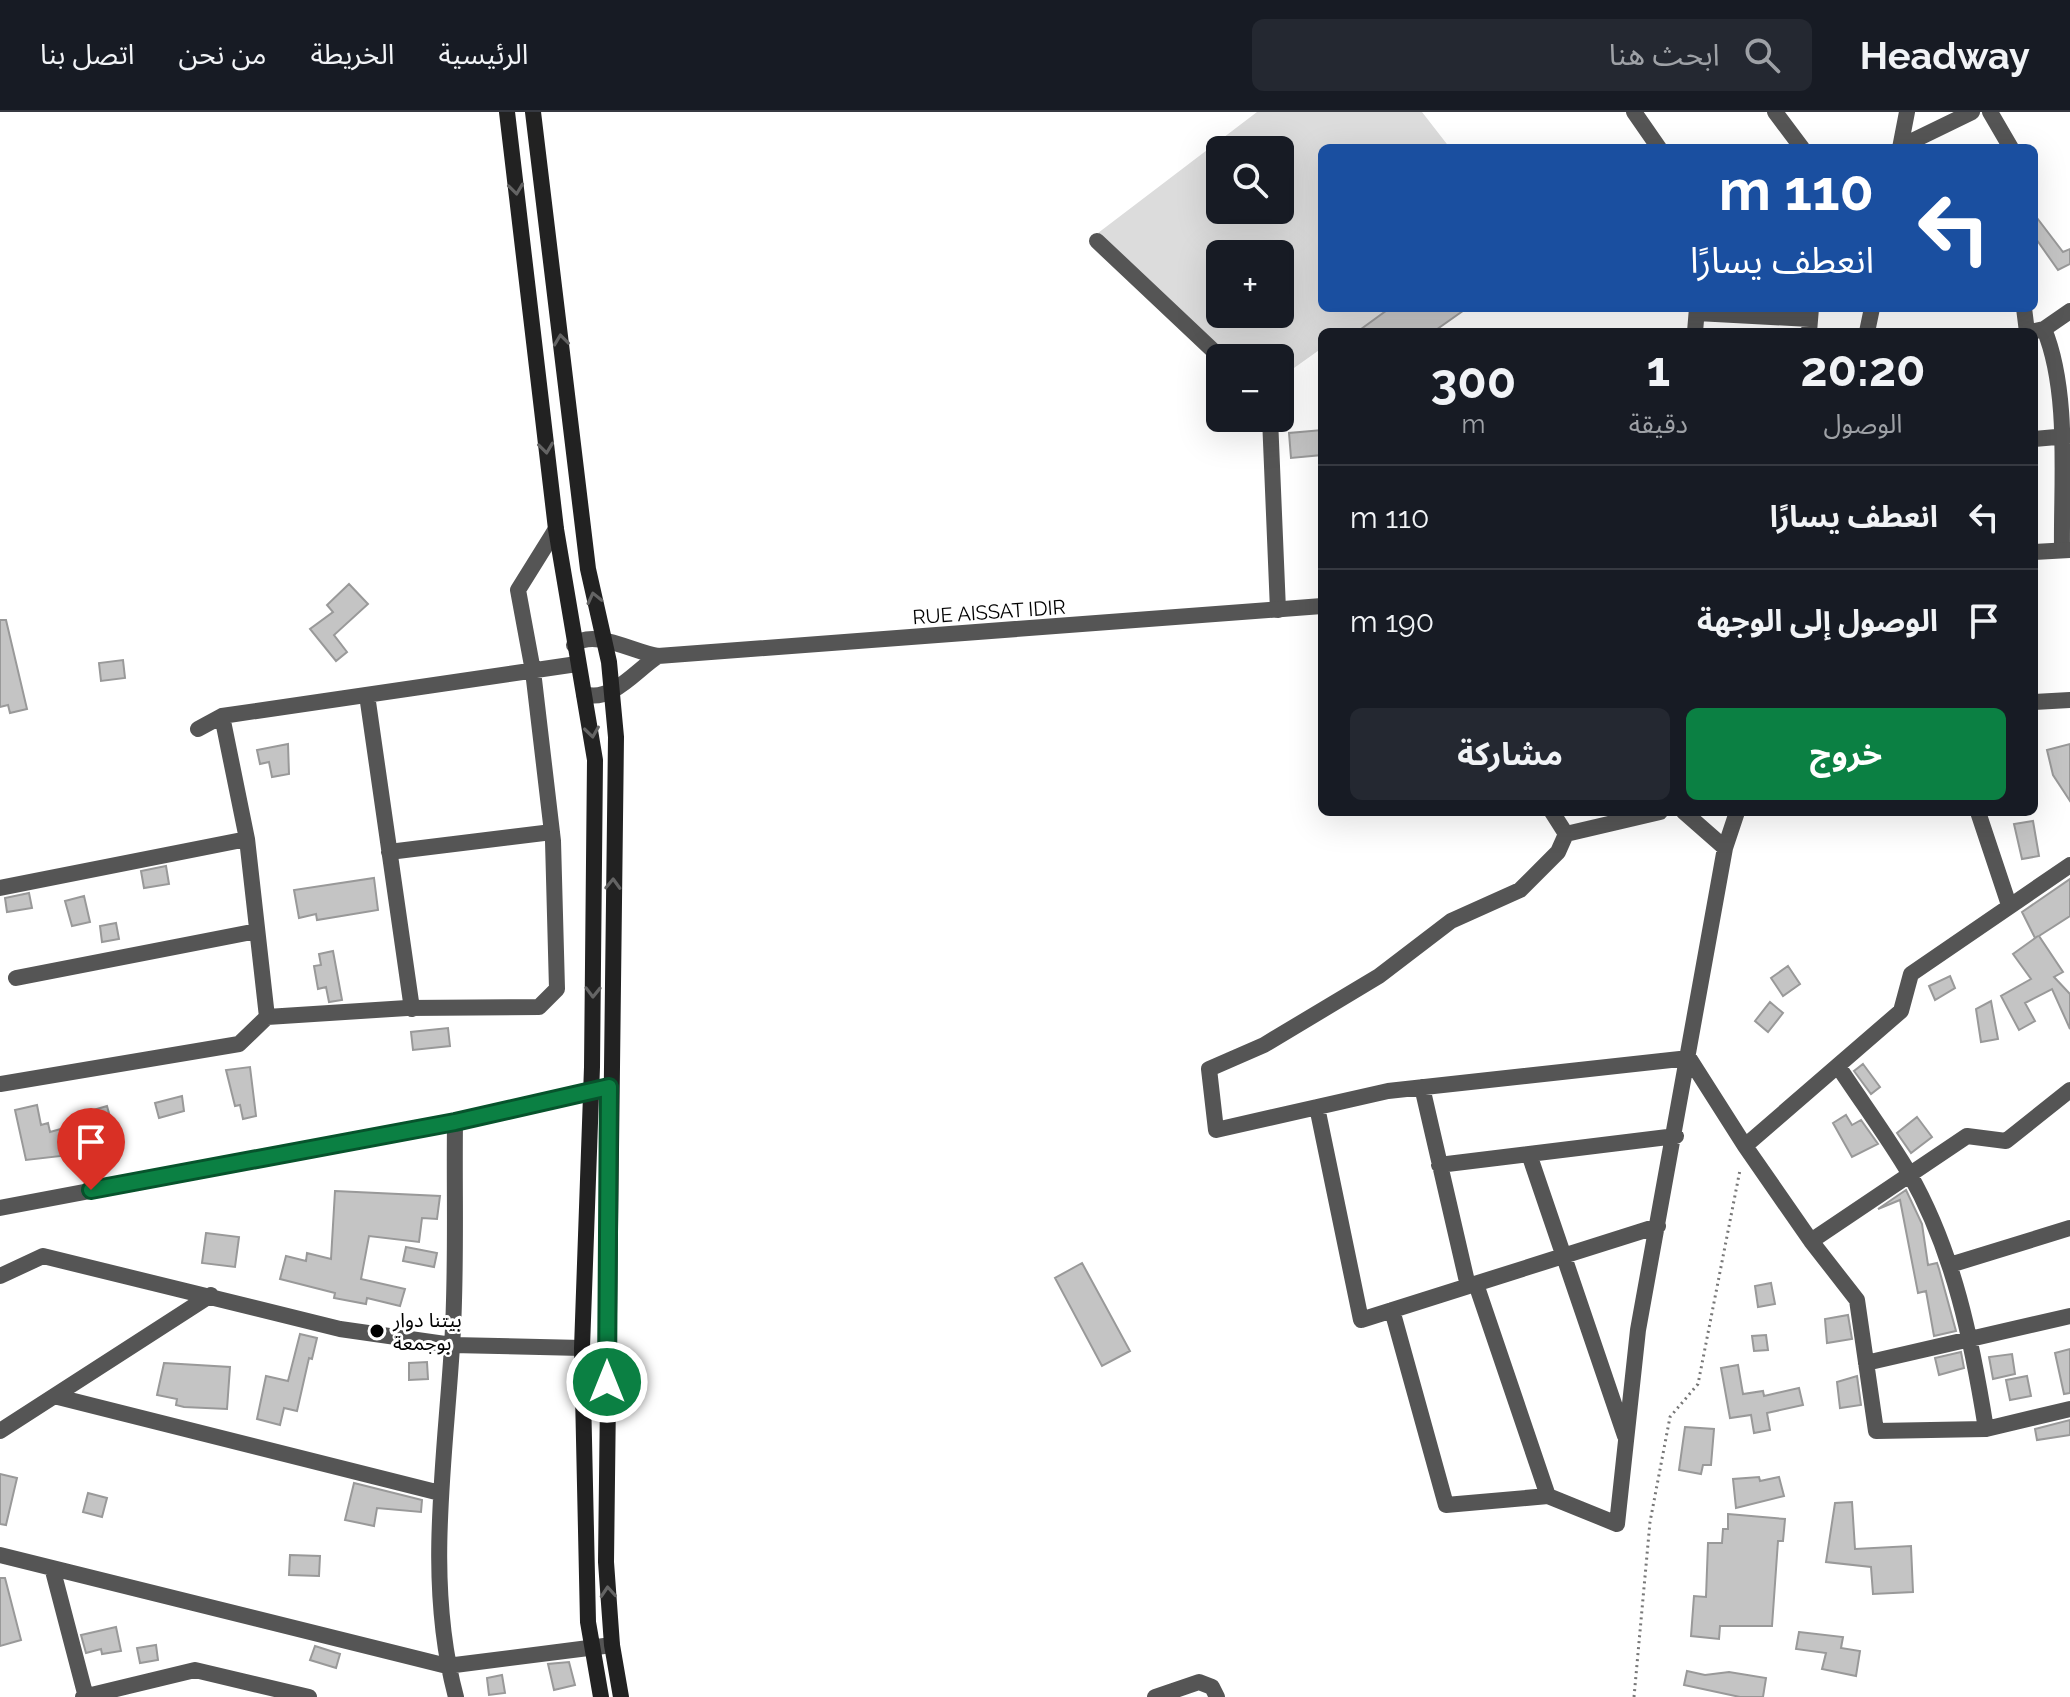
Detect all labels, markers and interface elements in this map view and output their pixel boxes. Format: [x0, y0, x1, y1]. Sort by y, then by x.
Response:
search box [1252, 19, 1812, 91]
icon: search [1740, 33, 1784, 77]
text: Headway [1860, 33, 2030, 78]
text: ابحث هنا [1609, 37, 1720, 72]
text: اتصل بنا [40, 38, 134, 71]
text: من نحن [178, 38, 267, 71]
text: الخريطة [311, 38, 394, 71]
text: الرئيسية [438, 38, 529, 71]
map controls [1206, 136, 1294, 432]
button: search [1206, 136, 1294, 224]
text: 110 m [1719, 157, 1874, 223]
icon: left [1902, 176, 2006, 280]
one-way arrow [507, 183, 524, 196]
text: انعطف يسارًا [1690, 239, 1874, 281]
button: + [1206, 240, 1294, 328]
one-way arrow [553, 334, 570, 347]
text: 1 [1647, 341, 1670, 397]
text: 20:20 [1801, 341, 1925, 397]
button: − [1206, 344, 1294, 432]
text: 300 [1431, 353, 1516, 409]
text: m [1461, 409, 1485, 439]
text: دقيقة [1629, 409, 1688, 439]
text: الوصول [1823, 409, 1903, 439]
one-way arrow [538, 442, 555, 455]
icon: left [1962, 495, 2006, 539]
text: انعطف يسارًا [1770, 499, 1938, 534]
text: 110 m [1350, 500, 1429, 535]
one-way arrow [586, 592, 603, 606]
street label: RUE AISSAT IDIR [912, 595, 1066, 629]
icon: arrive [1962, 599, 2006, 643]
text: الوصول إلى الوجهة [1697, 603, 1938, 638]
text: 190 m [1350, 604, 1434, 639]
button: مشاركة [1350, 708, 1670, 800]
button: خروج [1686, 708, 2006, 800]
one-way arrow [583, 725, 600, 739]
one-way arrow [605, 877, 622, 890]
one-way arrow [584, 986, 602, 999]
pin [57, 1108, 125, 1190]
icon: arrive [69, 1120, 113, 1164]
place label: بيتنا دوار بوجمعة [392, 1308, 462, 1355]
marker: بيتنا دوار بوجمعة [368, 1322, 386, 1340]
position arrow [565, 1340, 649, 1424]
one-way arrow [600, 1585, 617, 1598]

